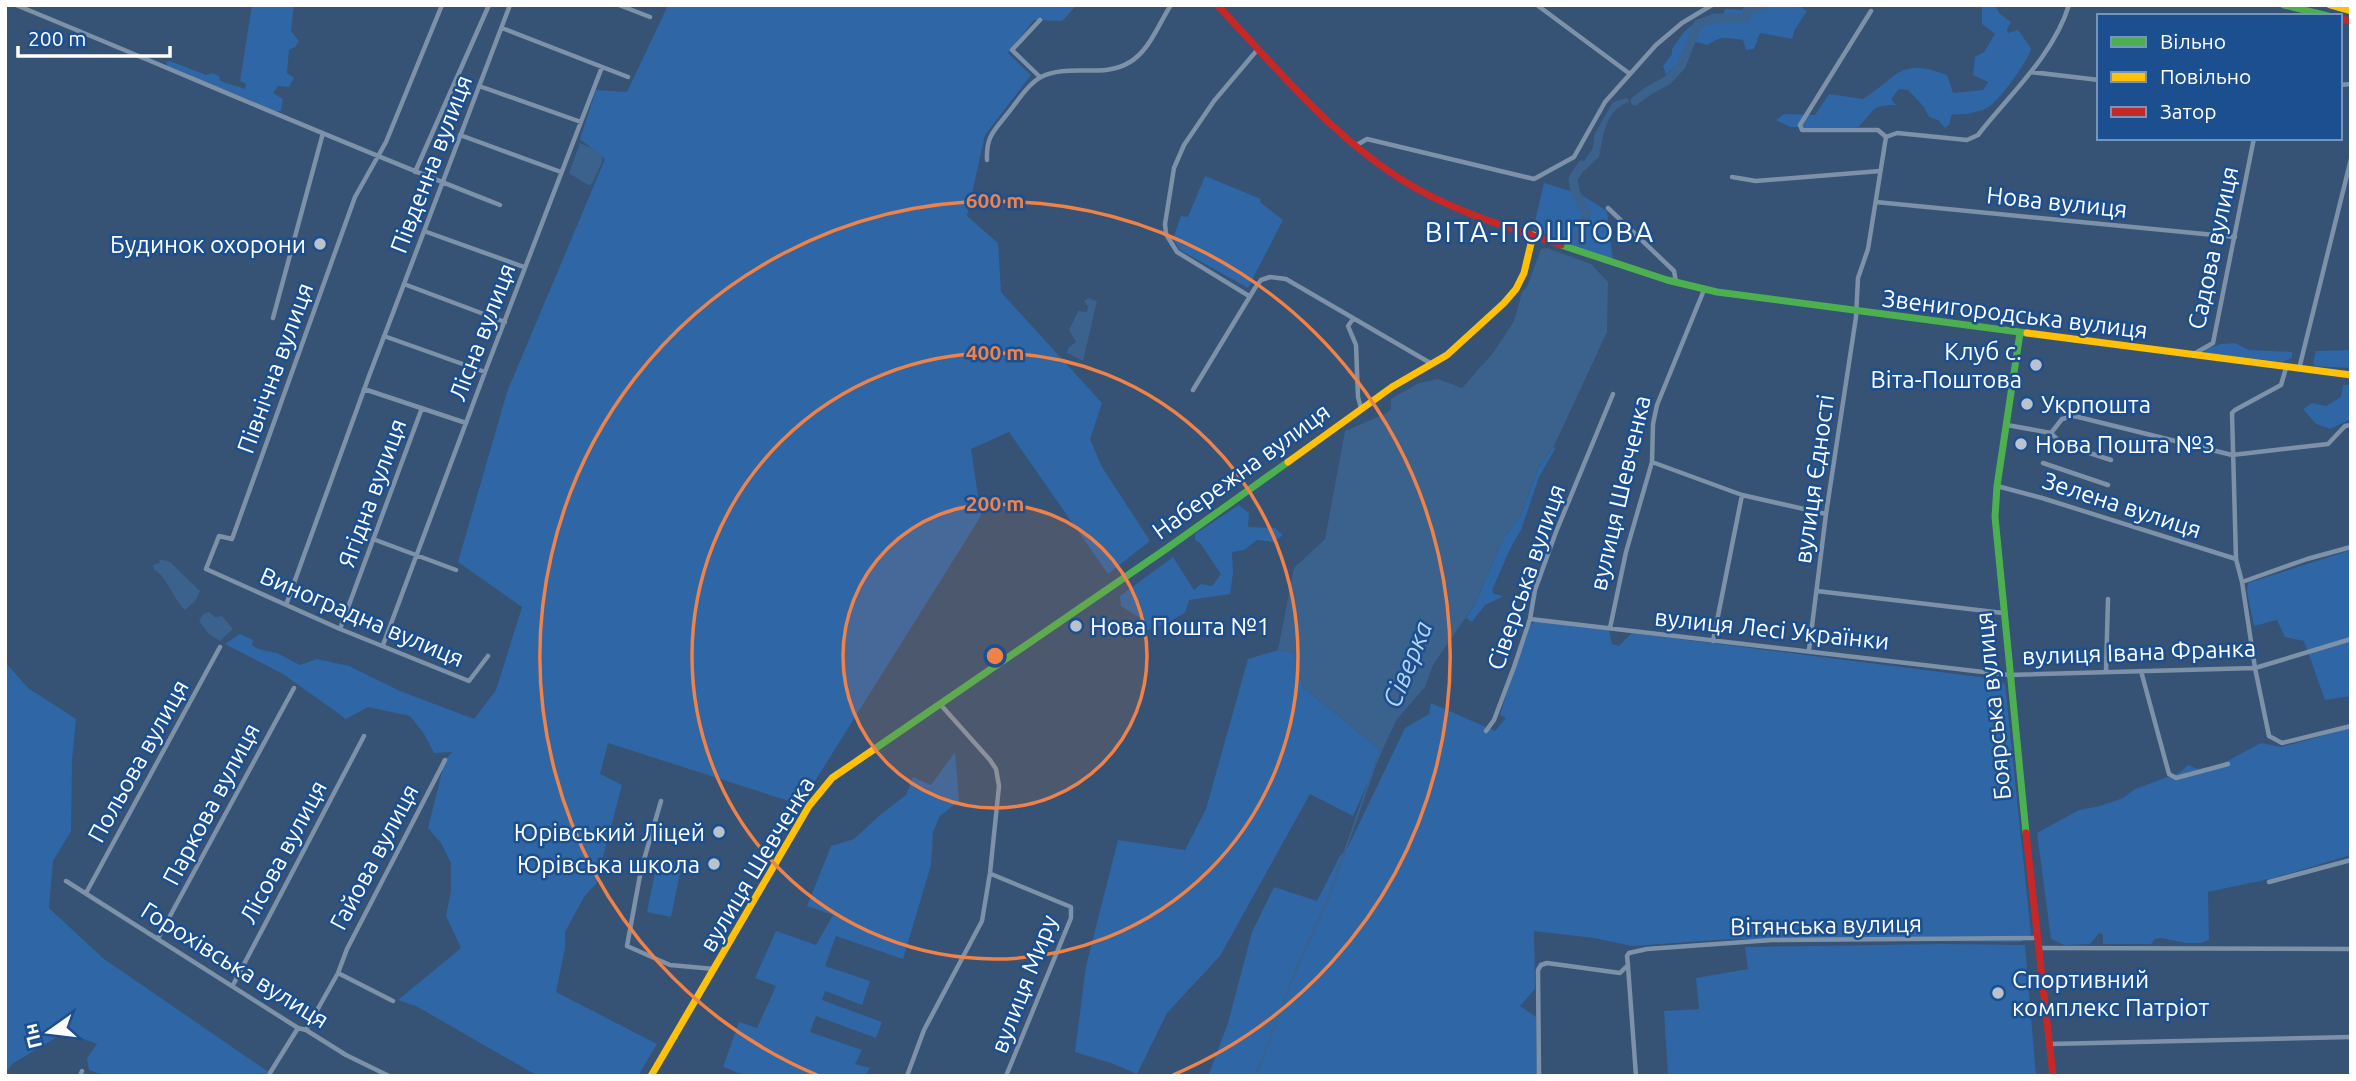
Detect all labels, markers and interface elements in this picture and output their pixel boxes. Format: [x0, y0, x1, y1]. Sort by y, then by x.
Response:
scale bar [18, 14, 170, 58]
legend [2097, 14, 2342, 140]
text: 200 m [28, 26, 86, 50]
text: Вільно [2160, 29, 2226, 53]
text: Повільно [2160, 64, 2251, 88]
street label: Південна вулиця [385, 71, 477, 257]
text: Затор [2160, 99, 2216, 123]
street label: Садова вулиця [2183, 164, 2243, 332]
street label: Нова вулиця [1985, 181, 2129, 223]
text: 600 m [966, 188, 1024, 212]
district label: ВІТА-ПОШТОВА [1425, 216, 1655, 247]
place label: Будинок охорони [110, 231, 306, 258]
marker: Будинок охорони [312, 236, 328, 252]
street label: Лісна вулиця [443, 259, 521, 405]
street label: Північна вулиця [232, 279, 318, 457]
street label: Звенигородська вулиця [1881, 284, 2149, 344]
place label: Клуб с. Віта-Поштова [1871, 338, 2022, 393]
text: 400 m [966, 340, 1024, 364]
marker: Клуб с. Віта-Поштова [2028, 357, 2044, 373]
place label: Укрпошта [2041, 391, 2151, 418]
street label: вулиця Шевченка [1584, 393, 1656, 593]
street label: вулиця Єдності [1789, 393, 1839, 565]
marker: Укрпошта [2019, 396, 2035, 412]
street label: Набережна вулиця [1147, 398, 1335, 544]
street label: Ягідна вулиця [333, 415, 411, 571]
place label: Нова Пошта №3 [2035, 431, 2215, 458]
marker: Нова Пошта №3 [2013, 436, 2029, 452]
street label: Зелена вулиця [2039, 467, 2205, 543]
street label: Сіверська вулиця [1482, 481, 1570, 673]
text: 200 m [966, 491, 1024, 515]
street label: Виноградна вулиця [256, 562, 468, 672]
street label: вулиця Лесі Українки [1653, 603, 1891, 655]
street label: Боярська вулиця [1970, 611, 2016, 801]
place label: Нова Пошта №1 [1090, 613, 1270, 640]
water label: Сіверка [1377, 617, 1437, 711]
marker: Нова Пошта №1 [1068, 618, 1084, 634]
street label: вулиця Івана Франка [2021, 634, 2257, 670]
centre of rings [983, 644, 1007, 668]
street label: Польова вулиця [82, 675, 194, 847]
street label: Паркова вулиця [157, 718, 265, 890]
street label: вулиця Шевченка [694, 772, 820, 956]
street label: Лісова вулиця [234, 776, 332, 928]
street label: Гайова вулиця [324, 780, 424, 934]
place label: Юрівський Ліцей [514, 819, 705, 846]
marker: Юрівський Ліцей [711, 824, 727, 840]
place label: Юрівська школа [517, 851, 700, 878]
marker: Юрівська школа [706, 856, 722, 872]
street label: Горохівська вулиця [136, 896, 334, 1034]
street label: Вітянська вулиця [1730, 910, 1922, 940]
street label: вулиця Миру [985, 911, 1063, 1057]
place label: Спортивний комплекс Патріот [2012, 966, 2210, 1021]
marker: Спортивний комплекс Патріот [1990, 985, 2006, 1001]
north arrow [14, 997, 84, 1067]
text: Пн [19, 1021, 46, 1051]

